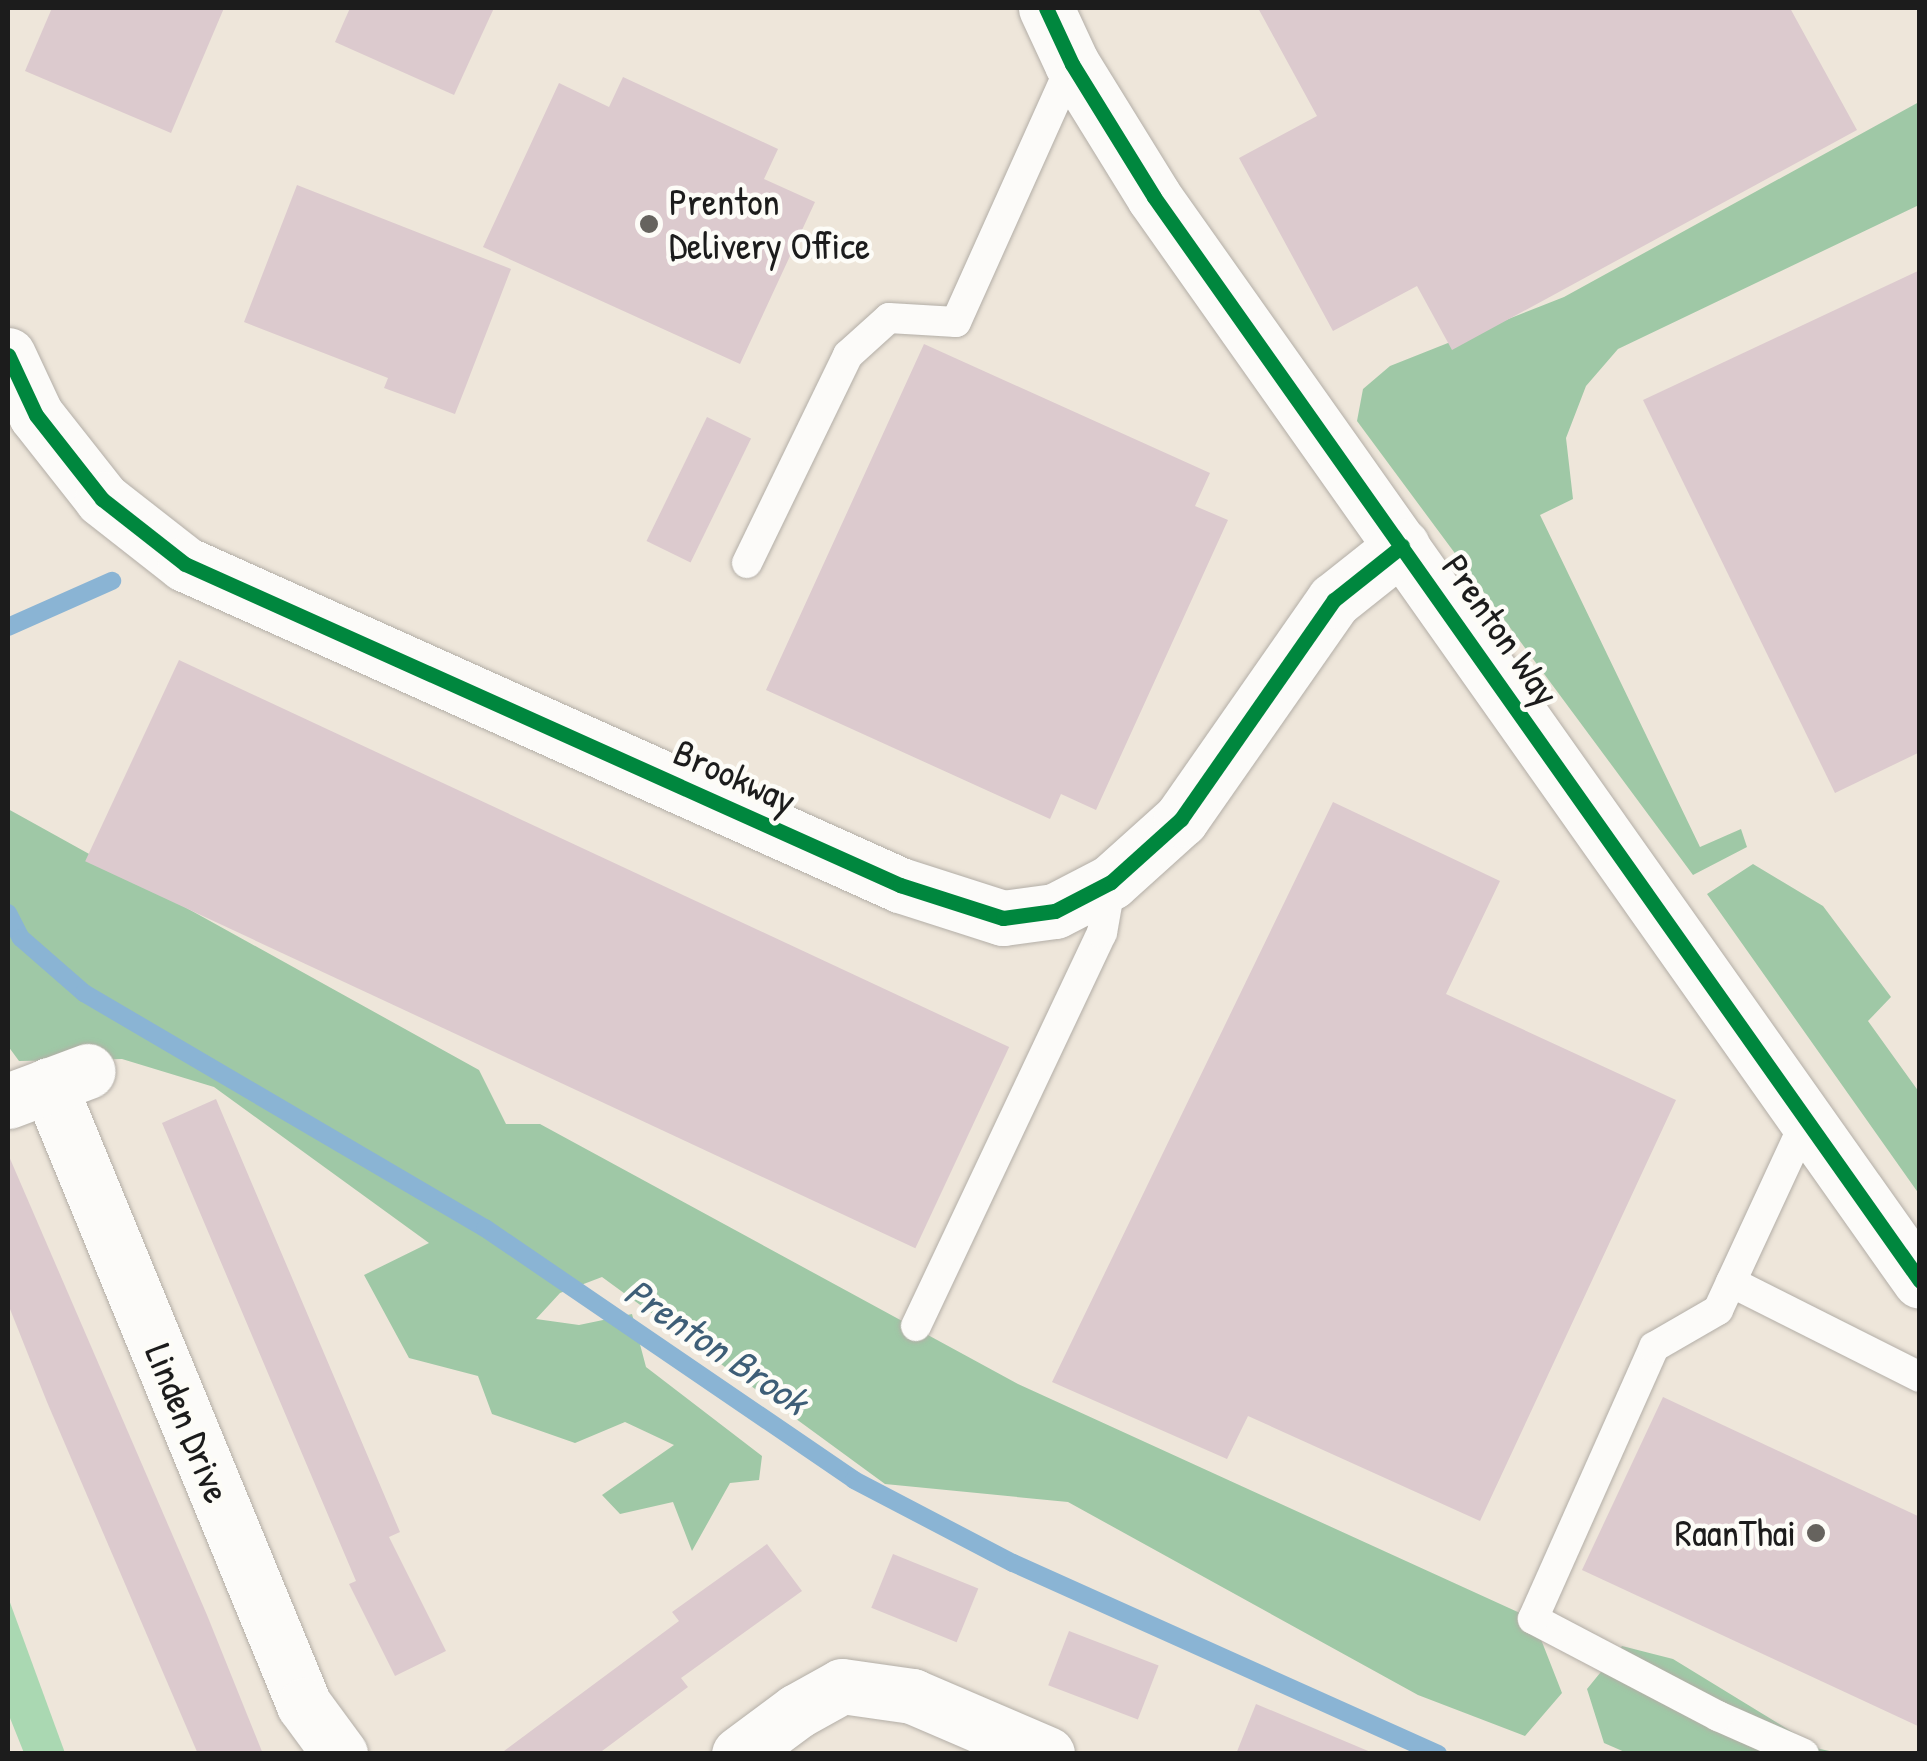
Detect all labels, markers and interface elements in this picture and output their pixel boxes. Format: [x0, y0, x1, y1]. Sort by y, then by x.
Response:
place label: Prenton Delivery Office [669, 179, 870, 268]
marker: Prenton Delivery Office [638, 213, 660, 235]
street label: Prenton Way [1432, 546, 1570, 714]
street label: Brookway [667, 729, 803, 823]
water label: Prenton Brook [616, 1266, 818, 1424]
street label: Linden Drive [136, 1337, 240, 1509]
place label: RaanThai [1675, 1510, 1796, 1556]
marker: RaanThai [1805, 1522, 1827, 1544]

